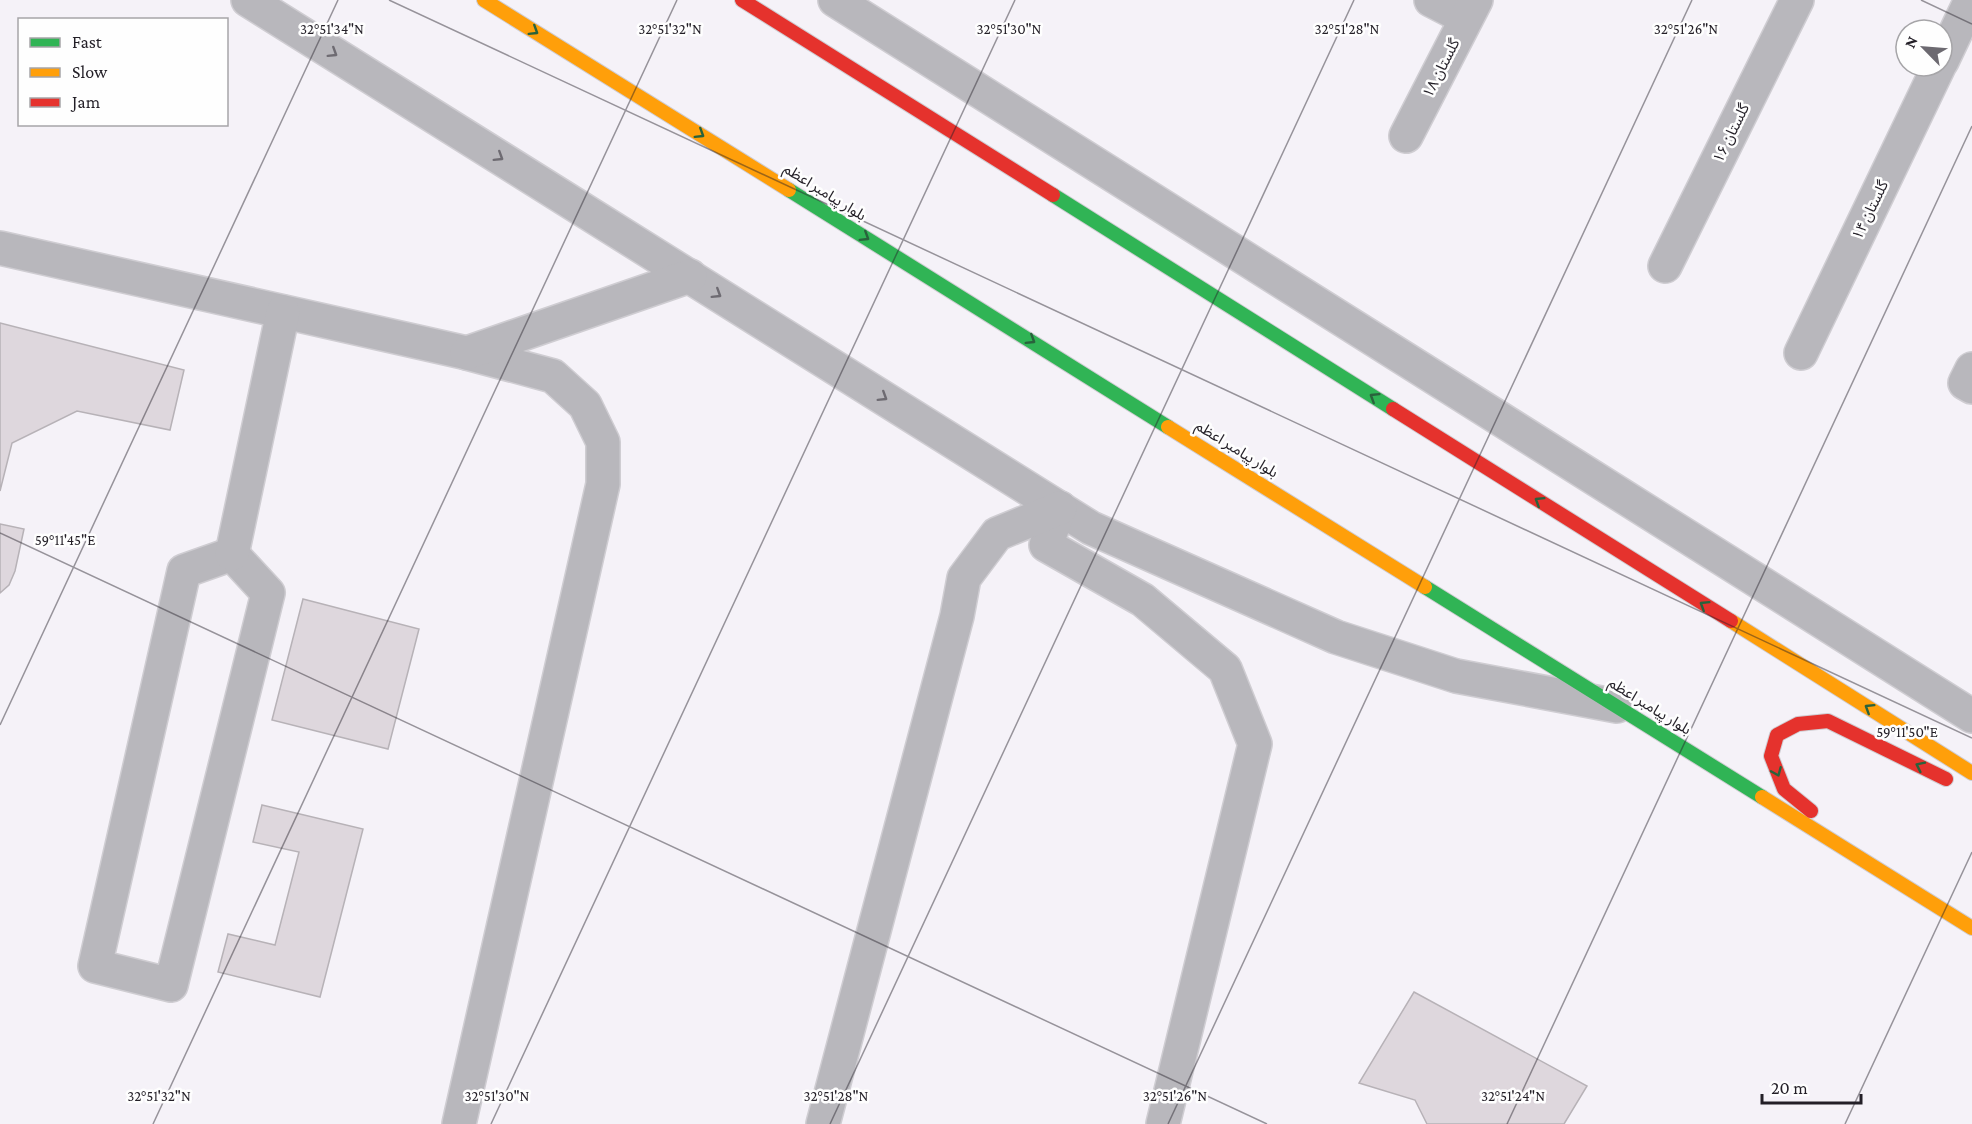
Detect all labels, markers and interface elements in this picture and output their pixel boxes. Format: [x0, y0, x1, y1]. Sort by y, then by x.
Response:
legend [18, 18, 228, 126]
north arrow [1894, 18, 1954, 78]
text: 32°51'34"N [300, 21, 364, 37]
text: 32°51'32"N [638, 21, 702, 37]
text: 32°51'30"N [977, 21, 1042, 37]
text: 32°51'28"N [1315, 21, 1380, 37]
text: 32°51'26"N [1654, 21, 1718, 37]
one-way arrow [528, 23, 538, 35]
text: Fast [72, 32, 103, 52]
text: N [1901, 33, 1921, 50]
street label: گلستان ۱۸ [1419, 35, 1464, 100]
one-way arrow [327, 46, 337, 58]
text: Slow [72, 62, 108, 82]
text: Jam [70, 92, 101, 112]
street label: گلستان ۱۶ [1710, 100, 1753, 166]
one-way arrow [693, 127, 704, 138]
one-way arrow [493, 149, 503, 161]
street label: بلوار پیامبر اعظم [779, 160, 869, 226]
street label: گلستان ۱۴ [1849, 177, 1892, 243]
one-way arrow [858, 230, 869, 241]
one-way arrow [711, 286, 721, 298]
one-way arrow [1025, 333, 1035, 345]
one-way arrow [876, 390, 887, 401]
one-way arrow [1370, 393, 1381, 404]
street label: بلوار پیامبر اعظم [1191, 417, 1281, 483]
one-way arrow [1535, 496, 1545, 508]
text: 59°11'45"E [35, 532, 95, 548]
one-way arrow [1700, 600, 1710, 612]
street label: بلوار پیامبر اعظم [1604, 674, 1694, 740]
one-way arrow [1865, 704, 1875, 716]
text: 59°11'50"E [1876, 724, 1938, 740]
one-way arrow [1915, 761, 1926, 773]
one-way arrow [1770, 766, 1782, 777]
scale bar [1762, 1067, 1861, 1105]
text: 20 m [1771, 1078, 1808, 1098]
text: 32°51'32"N [127, 1088, 191, 1104]
text: 32°51'30"N [465, 1088, 530, 1104]
text: 32°51'28"N [804, 1088, 869, 1104]
text: 32°51'26"N [1143, 1088, 1207, 1104]
text: 32°51'24"N [1481, 1088, 1545, 1104]

